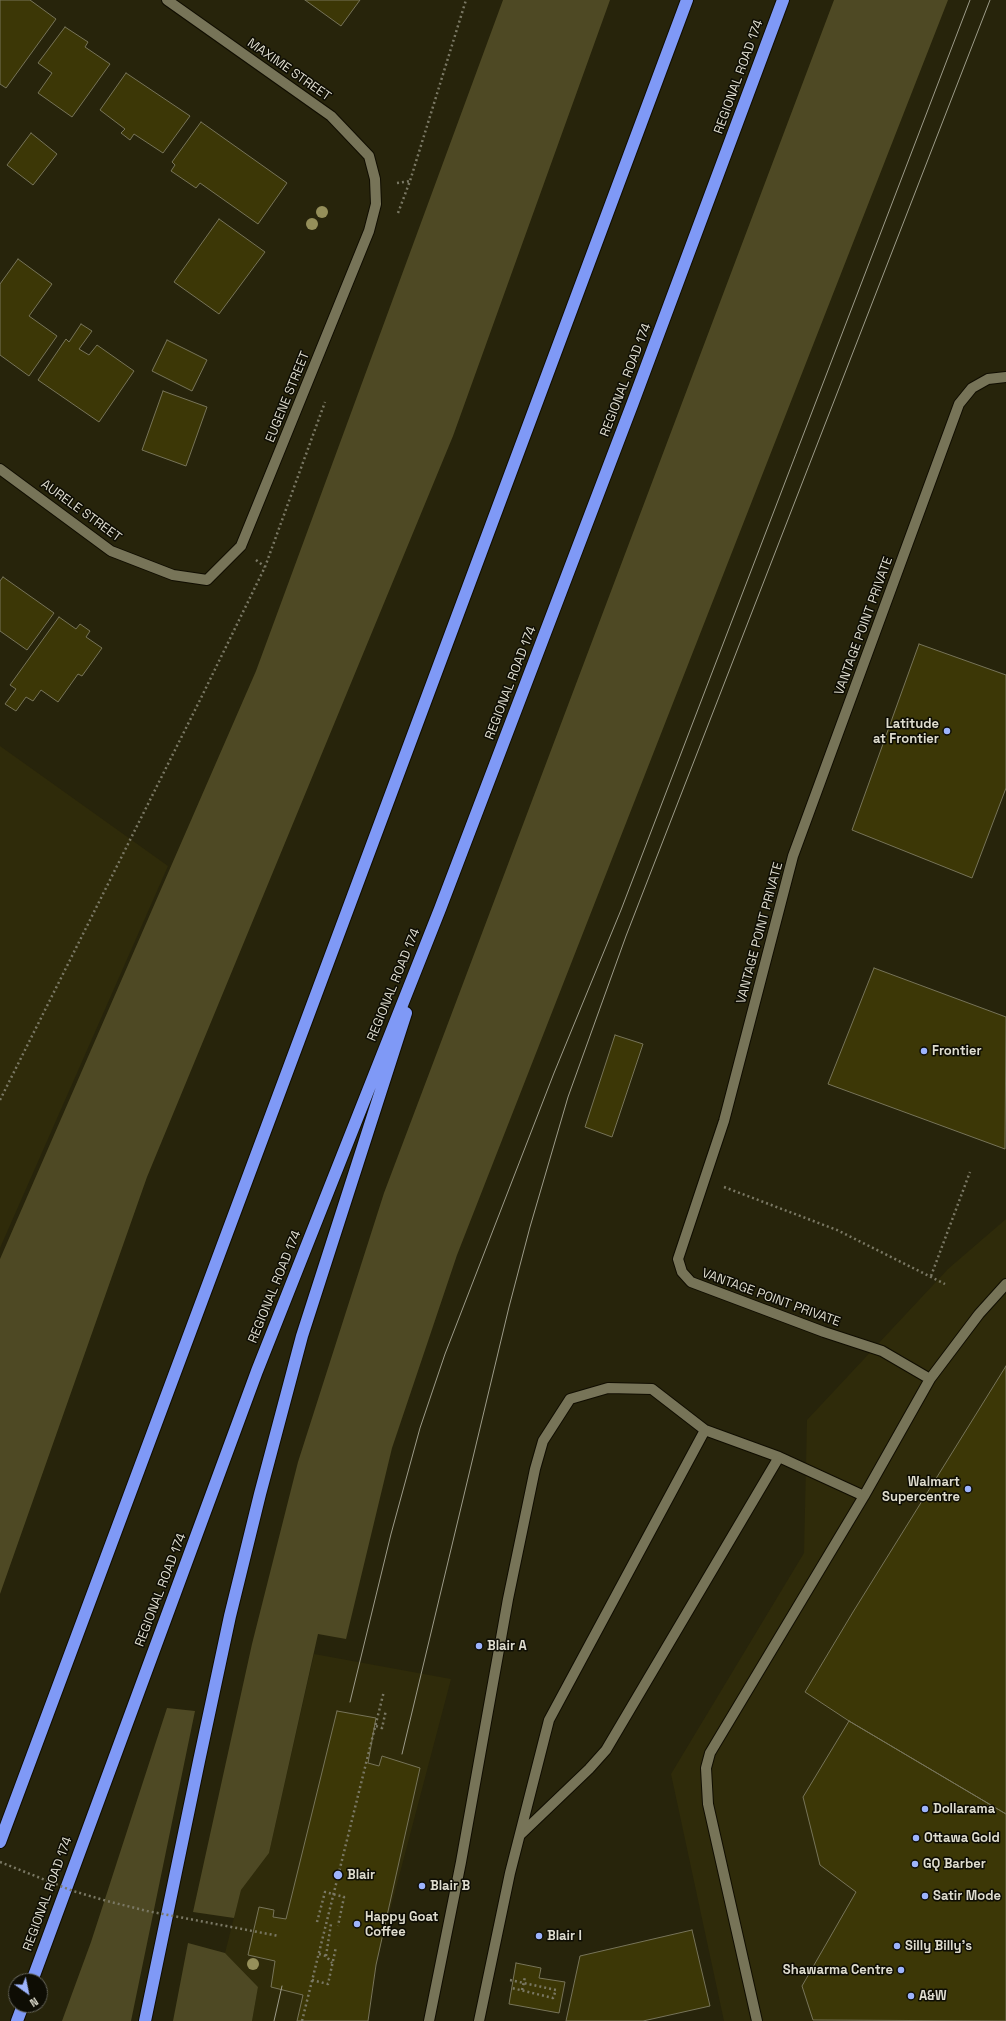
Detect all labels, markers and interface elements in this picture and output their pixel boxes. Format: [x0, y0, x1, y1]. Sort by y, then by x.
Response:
street label: REGIONAL ROAD 174 [711, 18, 767, 136]
street label: MAXIME STREET [244, 35, 334, 105]
street label: REGIONAL ROAD 174 [597, 321, 655, 439]
street label: EUGENE STREET [263, 349, 313, 445]
street label: AURELE STREET [38, 477, 124, 545]
street label: VANTAGE POINT PRIVATE [832, 555, 896, 697]
street label: REGIONAL ROAD 174 [482, 624, 540, 742]
place label: Latitude at Frontier [873, 716, 939, 747]
marker: Latitude at Frontier [942, 726, 952, 736]
street label: VANTAGE POINT PRIVATE [734, 860, 786, 1006]
street label: REGIONAL ROAD 174 [364, 926, 424, 1044]
place label: Frontier [932, 1043, 982, 1059]
marker: Frontier [919, 1046, 929, 1056]
street label: REGIONAL ROAD 174 [245, 1228, 305, 1346]
street label: VANTAGE POINT PRIVATE [700, 1266, 842, 1330]
place label: Walmart Supercentre [882, 1474, 960, 1505]
marker: Walmart Supercentre [963, 1484, 973, 1494]
street label: REGIONAL ROAD 174 [132, 1531, 190, 1649]
place label: Blair A [487, 1638, 527, 1654]
marker: Blair A [474, 1641, 484, 1651]
place label: Dollarama [933, 1801, 995, 1817]
marker: Dollarama [920, 1804, 930, 1814]
place label: Ottawa Gold [924, 1830, 1000, 1846]
marker: Ottawa Gold [911, 1833, 921, 1843]
street label: REGIONAL ROAD 174 [20, 1835, 76, 1953]
place label: GQ Barber [923, 1856, 986, 1872]
marker: GQ Barber [910, 1859, 920, 1869]
place label: Blair [347, 1867, 375, 1883]
marker: Blair [332, 1869, 344, 1881]
place label: Blair B [430, 1878, 470, 1894]
marker: Blair B [417, 1881, 427, 1891]
place label: Satir Mode [933, 1888, 1001, 1904]
marker: Satir Mode [920, 1891, 930, 1901]
place label: Happy Goat Coffee [365, 1909, 438, 1940]
marker: Happy Goat Coffee [352, 1919, 362, 1929]
place label: Blair I [547, 1928, 582, 1944]
marker: Blair I [534, 1931, 544, 1941]
place label: Silly Billy's [905, 1938, 972, 1954]
marker: Silly Billy's [892, 1941, 902, 1951]
place label: Shawarma Centre [783, 1962, 893, 1978]
marker: Shawarma Centre [896, 1965, 906, 1975]
north arrow [8, 1973, 48, 2013]
place label: A&W [919, 1988, 947, 2004]
marker: A&W [906, 1991, 916, 2001]
text: N [27, 1994, 41, 2010]

